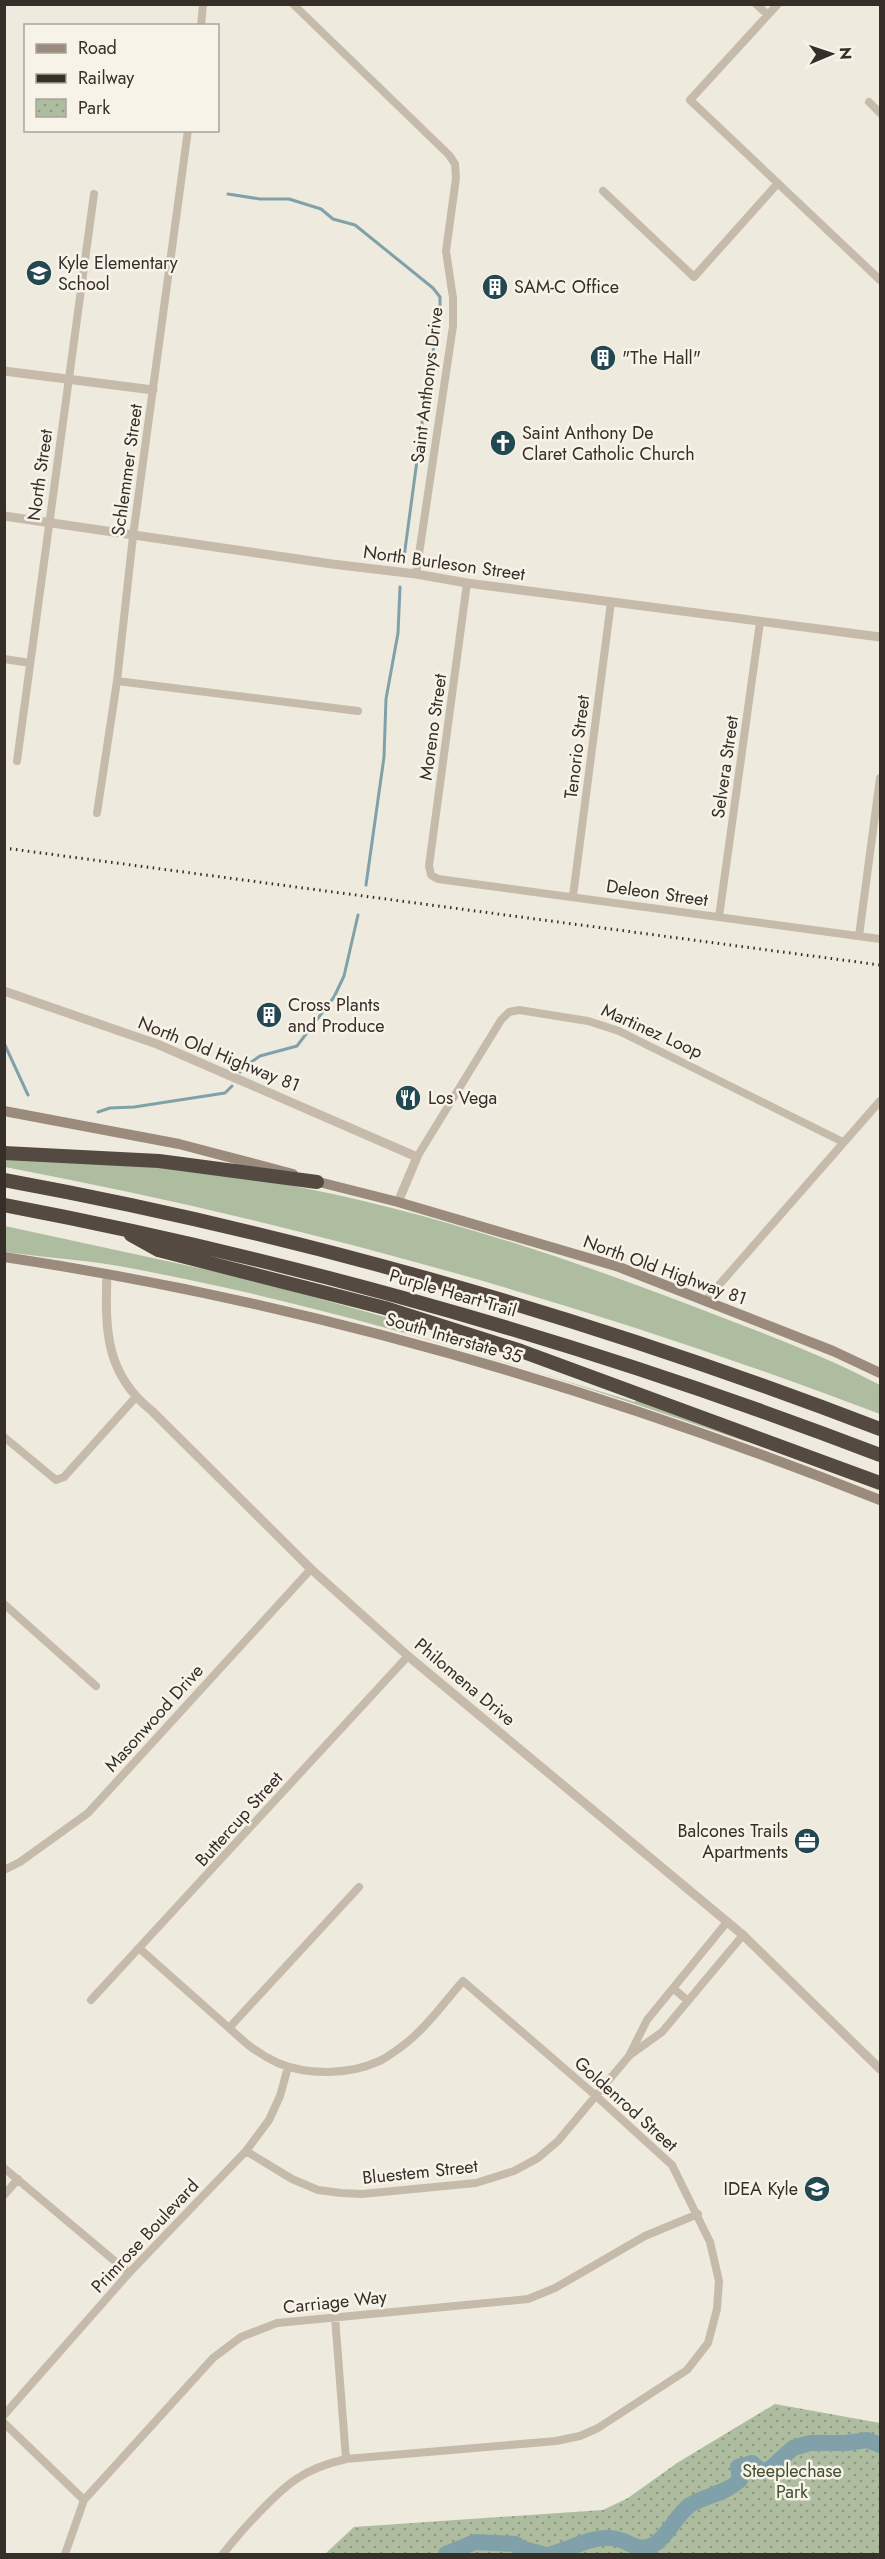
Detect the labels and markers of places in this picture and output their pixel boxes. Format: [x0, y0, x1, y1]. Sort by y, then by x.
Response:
place label: Kyle Elementary School [58, 250, 178, 297]
school or university icon: Kyle Elementary School [24, 258, 54, 288]
building icon: SAM-C Office [480, 272, 510, 302]
place label: SAM-C Office [514, 274, 619, 300]
building icon: "The Hall" [588, 343, 618, 373]
place label: "The Hall" [622, 345, 701, 371]
place label: Saint Anthony De Claret Catholic Church [522, 420, 695, 467]
church icon: Saint Anthony De Claret Catholic Church [488, 428, 518, 458]
place label: Cross Plants and Produce [288, 992, 385, 1039]
building icon: Cross Plants and Produce [254, 1000, 284, 1030]
restaurant icon: Los Vega [393, 1083, 423, 1113]
place label: Los Vega [428, 1085, 497, 1111]
place label: Balcones Trails Apartments [678, 1818, 788, 1865]
office icon: Balcones Trails Apartments [792, 1826, 822, 1856]
school or university icon: IDEA Kyle [802, 2174, 832, 2204]
place label: IDEA Kyle [724, 2176, 798, 2202]

